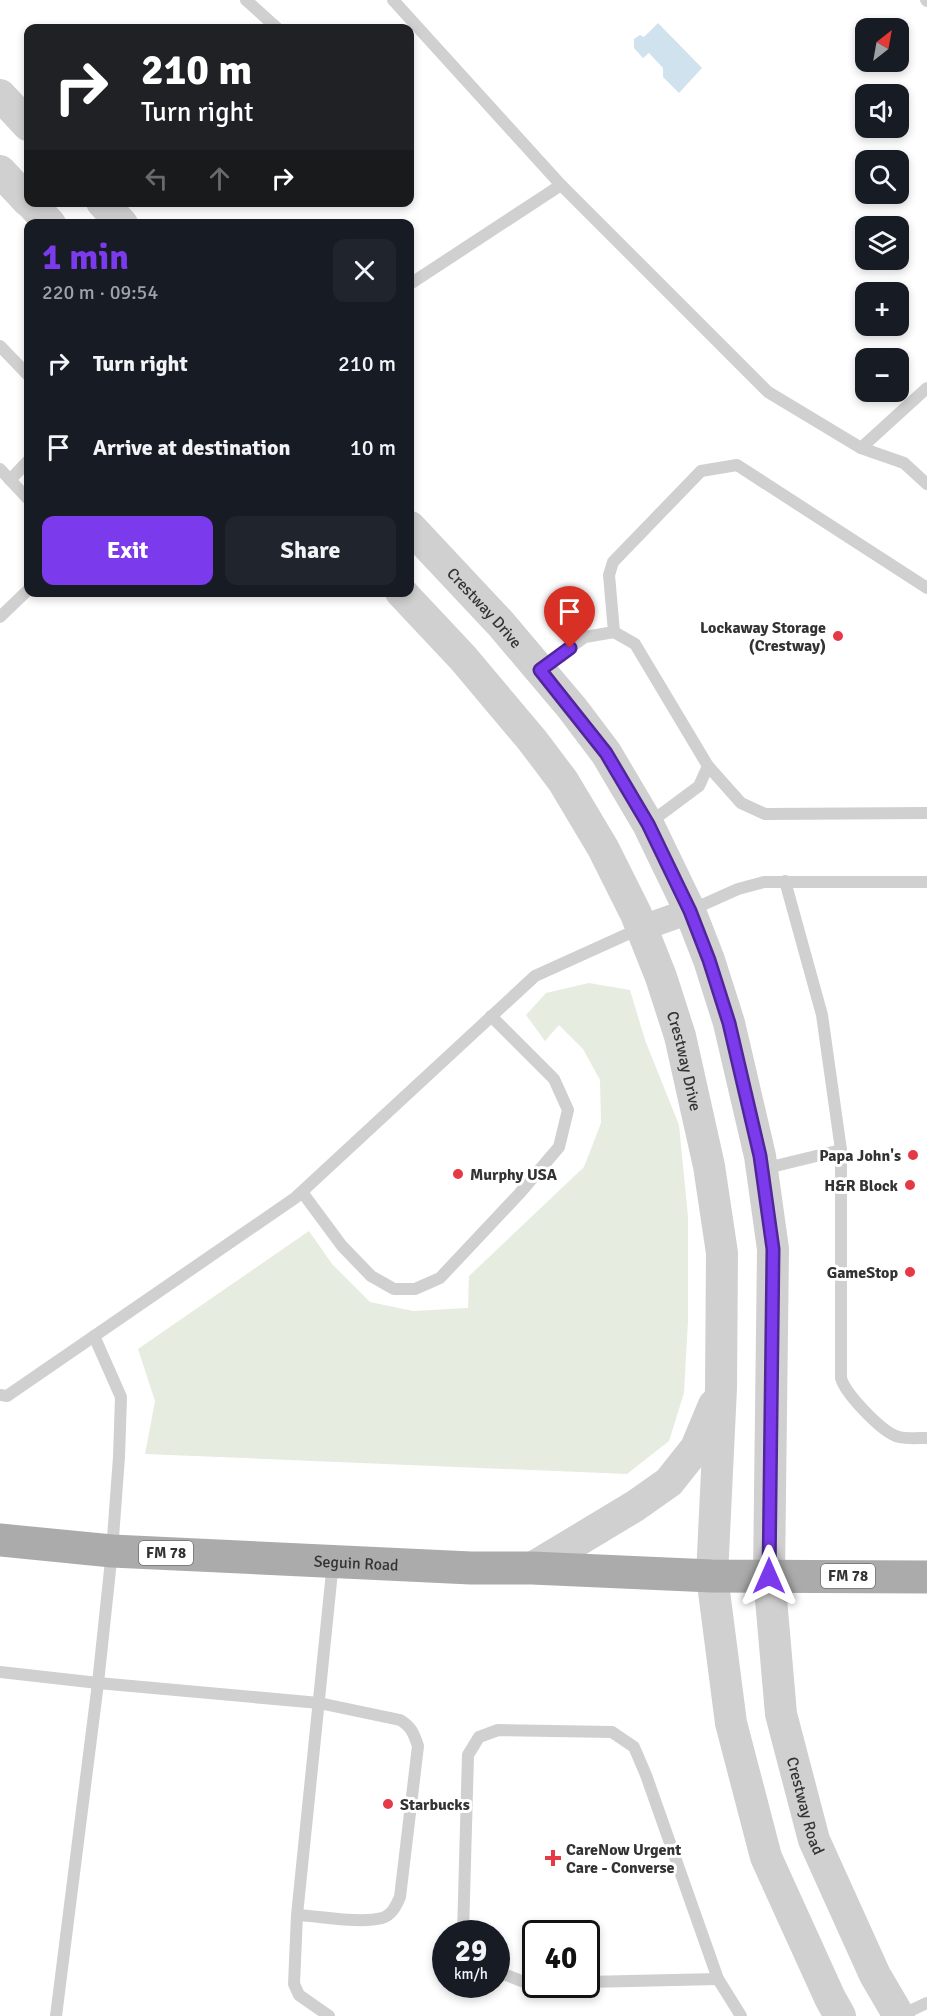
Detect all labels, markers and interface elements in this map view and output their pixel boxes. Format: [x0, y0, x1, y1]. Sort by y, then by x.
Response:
north arrow [855, 18, 909, 72]
map controls [855, 18, 909, 402]
text: 210 m [141, 45, 252, 96]
icon: right [42, 48, 120, 126]
button: sound [855, 84, 909, 138]
text: Turn right [141, 96, 254, 129]
button: search [855, 150, 909, 204]
icon: left [140, 162, 173, 195]
icon: ahead [203, 162, 236, 195]
icon: right [266, 162, 299, 195]
button: layers [855, 216, 909, 270]
text: 1 min [42, 235, 129, 280]
button: close [333, 239, 396, 302]
text: 220 m · 09:54 [42, 280, 158, 305]
button: + [855, 282, 909, 336]
icon: right [42, 347, 75, 380]
button: − [855, 348, 909, 402]
text: Turn right [93, 350, 188, 377]
text: 210 m [338, 350, 396, 377]
icon: arrive [42, 431, 75, 464]
text: Arrive at destination [93, 434, 290, 461]
text: 10 m [350, 434, 396, 461]
button: Exit [42, 516, 213, 585]
button: Share [225, 516, 396, 585]
street label: Crestway Drive [442, 564, 526, 653]
pin [544, 586, 595, 648]
icon: arrive [553, 595, 586, 628]
place label: Lockaway Storage (Crestway) [700, 618, 826, 656]
marker: Lockaway Storage (Crestway) [831, 629, 845, 643]
street label: Crestway Drive [662, 1009, 705, 1113]
place label: Papa John's [819, 1146, 901, 1166]
marker: Papa John's [906, 1148, 920, 1162]
place label: Murphy USA [470, 1165, 558, 1185]
marker: Murphy USA [451, 1167, 465, 1181]
place label: H&R Block [824, 1176, 899, 1196]
marker: H&R Block [903, 1178, 917, 1192]
place label: GameStop [827, 1263, 898, 1283]
marker: GameStop [903, 1265, 917, 1279]
road number: FM 78 [139, 1541, 193, 1565]
position arrow [737, 1544, 801, 1608]
street label: Seguin Road [313, 1552, 399, 1576]
road number: FM 78 [821, 1564, 875, 1588]
street label: Crestway Road [782, 1755, 828, 1858]
place label: Starbucks [400, 1795, 470, 1815]
marker: Starbucks [381, 1797, 395, 1811]
place label: CareNow Urgent Care - Converse [566, 1840, 681, 1878]
marker: CareNow Urgent Care - Converse [544, 1849, 562, 1867]
speed limit sign: 40 [522, 1920, 600, 1998]
text: 29 [455, 1933, 487, 1970]
text: km/h [454, 1965, 488, 1983]

